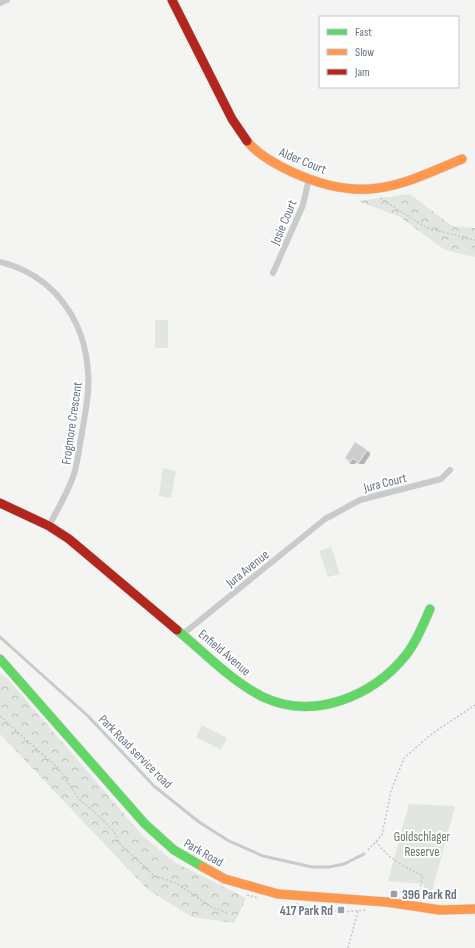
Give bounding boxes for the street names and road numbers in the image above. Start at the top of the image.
street label: Alder Court [276,144,329,178]
street label: Josie Court [267,197,301,248]
street label: Frogmore Crescent [58,381,86,465]
street label: Jura Court [361,470,408,496]
street label: Jura Avenue [222,547,272,592]
street label: Enfield Avenue [195,626,254,679]
street label: Park Road service road [95,711,176,792]
street label: Park Road [181,835,226,870]

